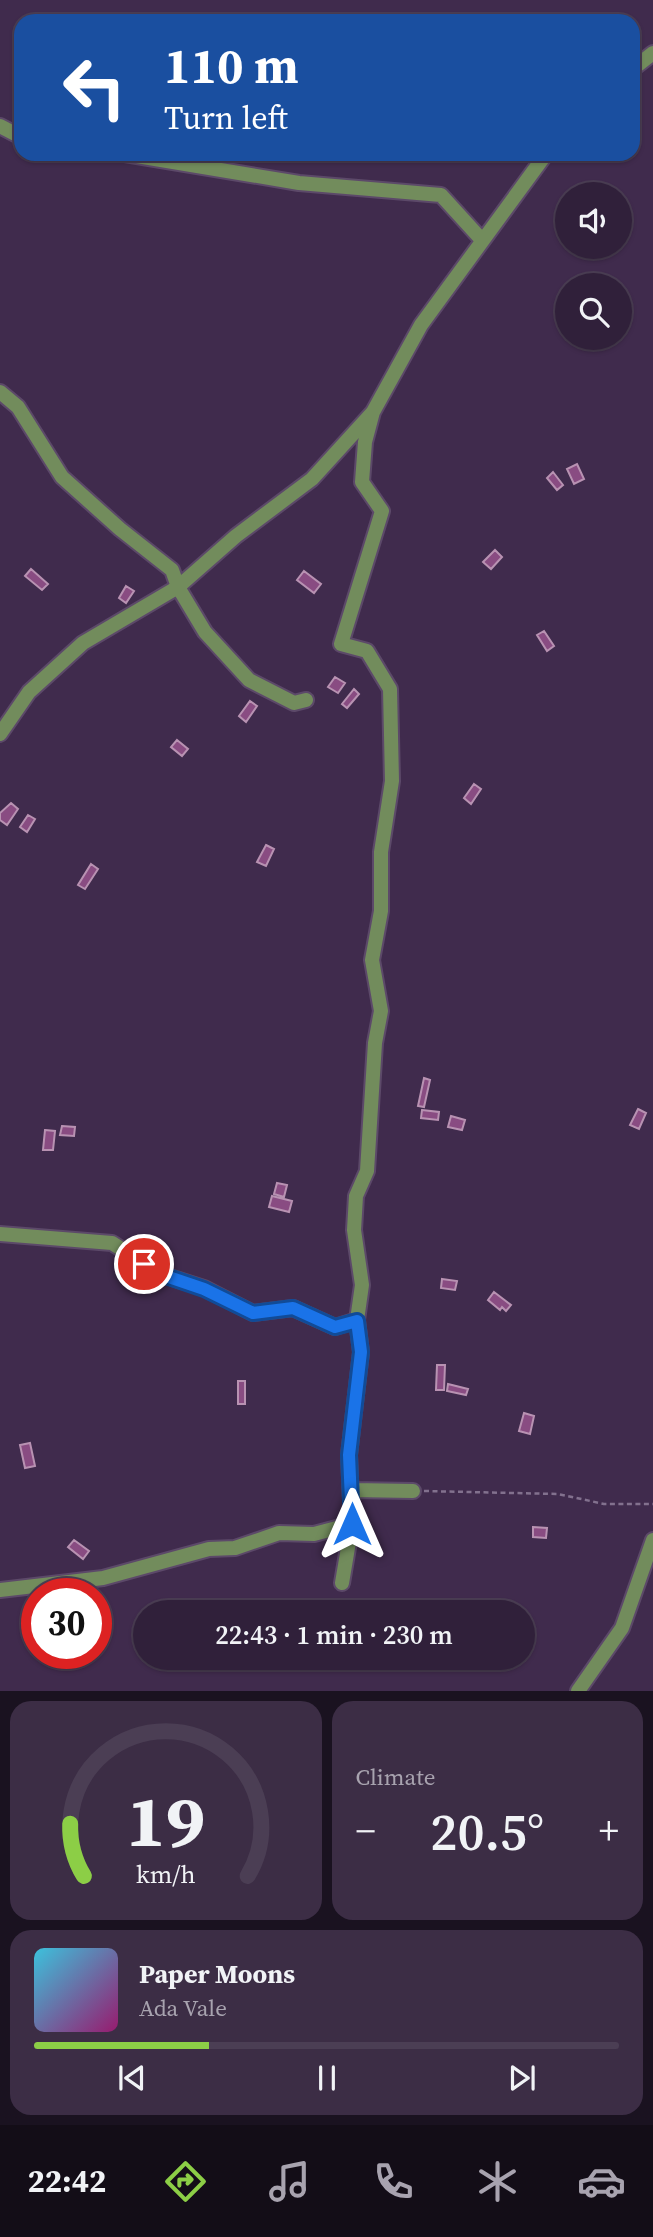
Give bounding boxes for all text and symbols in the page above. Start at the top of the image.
text: 110 m [164,32,299,99]
icon: left [49,42,140,133]
text: Turn left [164,96,288,140]
map controls [555,182,632,350]
button: sound [555,182,632,259]
button: search [555,273,632,350]
pin [114,1234,174,1294]
icon: arrive [125,1245,163,1283]
position arrow [315,1487,389,1561]
speed limit sign: 30 [21,1578,112,1669]
text: 22:43 · 1 min · 230 m [215,1617,453,1653]
text: Climate [356,1761,435,1793]
text: 19 [126,1772,205,1871]
text: 20.5° [430,1796,544,1867]
text: − [356,1805,376,1857]
text: + [599,1805,619,1857]
text: km/h [136,1857,196,1891]
text: Paper Moons [139,1956,295,1992]
text: Ada Vale [139,1992,227,2024]
icon: previous [113,2059,151,2097]
icon: pause [308,2059,346,2097]
icon: next [503,2059,541,2097]
icon: directions [161,2157,210,2206]
icon: music [265,2157,314,2206]
icon: phone [369,2157,418,2206]
icon: climate [473,2157,522,2206]
icon: car [577,2157,626,2206]
text: 22:42 [27,2159,106,2203]

